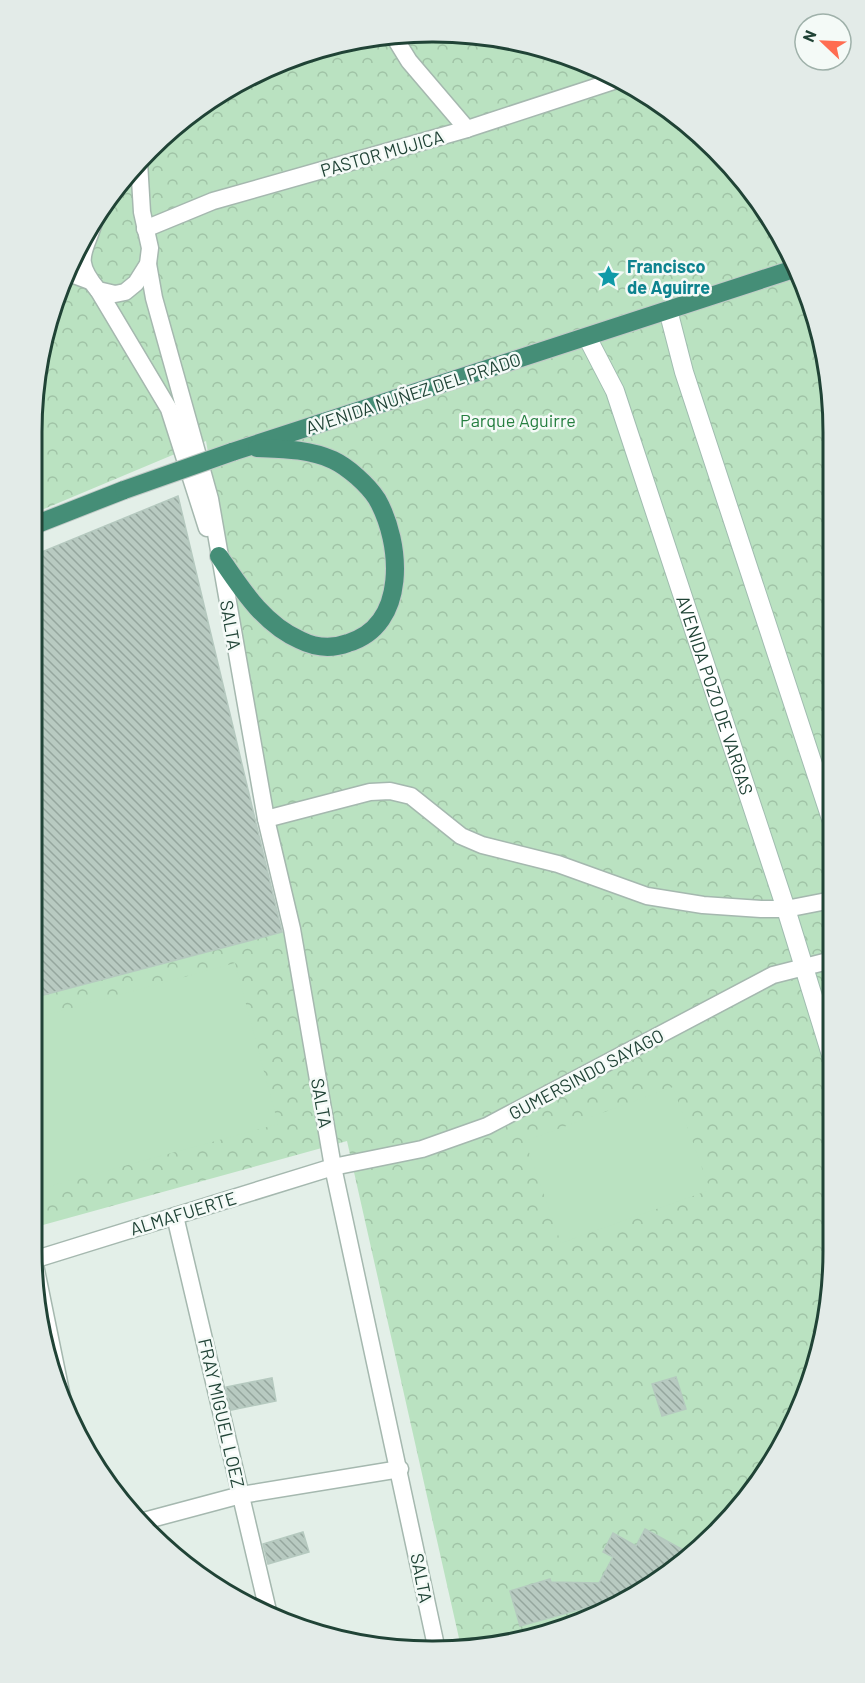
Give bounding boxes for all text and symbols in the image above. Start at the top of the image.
north arrow [793,12,853,72]
text: N [798,27,820,45]
street label: PASTOR MUJICA [318,125,446,181]
place label: Francisco de Aguirre [627,255,710,298]
place icon: Francisco de Aguirre [596,263,622,289]
street label: AVENIDA NUÑEZ DEL PRADO [303,348,523,438]
park label: Parque Aguirre [460,409,576,431]
street label: AVENIDA POZO DE VARGAS [672,593,758,797]
street label: SALTA [216,598,246,652]
street label: GUMERSINDO SAYAGO [505,1024,667,1124]
street label: SALTA [307,1076,337,1130]
street label: ALMAFUERTE [127,1186,239,1240]
street label: FRAY MIGUEL LOEZ [194,1336,250,1490]
street label: SALTA [406,1551,438,1605]

